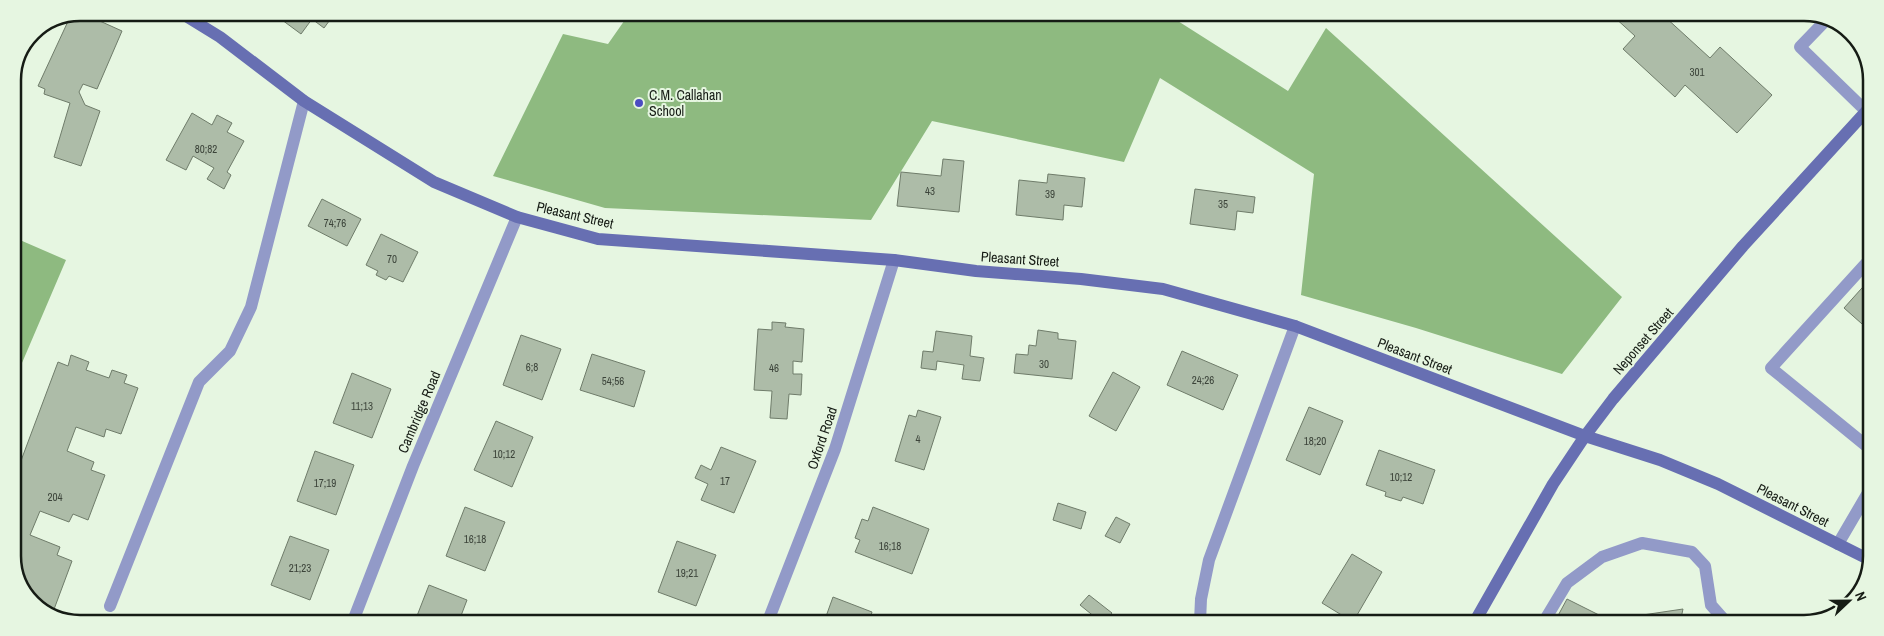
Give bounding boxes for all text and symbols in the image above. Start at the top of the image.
house number: 301 [1689,65,1705,79]
place label: C.M. Callahan School [649,86,722,120]
marker: C.M. Callahan School [633,97,645,109]
house number: 80;82 [195,142,217,156]
house number: 43 [925,184,935,198]
house number: 39 [1045,187,1055,201]
street label: Pleasant Street [535,197,615,233]
house number: 35 [1218,197,1228,211]
house number: 74;76 [324,216,346,230]
street label: Pleasant Street [980,247,1060,271]
house number: 70 [387,252,397,266]
street label: Neponset Street [1609,304,1677,378]
street label: Pleasant Street [1375,334,1455,378]
house number: 30 [1039,357,1049,371]
house number: 6;8 [526,360,538,374]
house number: 46 [769,361,779,375]
street label: Cambridge Road [394,368,444,456]
house number: 24;26 [1192,373,1214,387]
house number: 54;56 [602,374,624,388]
house number: 11;13 [351,399,373,413]
street label: Oxford Road [803,404,841,472]
house number: 4 [915,432,921,446]
house number: 18;20 [1304,434,1326,448]
house number: 10;12 [493,447,515,461]
house number: 10;12 [1390,470,1412,484]
house number: 17 [720,474,730,488]
house number: 17;19 [314,476,336,490]
street label: Pleasant Street [1754,479,1832,531]
house number: 204 [47,490,63,504]
house number: 16;18 [464,532,486,546]
house number: 16;18 [879,539,901,553]
house number: 21;23 [289,561,311,575]
house number: 19;21 [676,566,698,580]
north arrow [1824,576,1874,626]
text: N [1851,589,1871,603]

